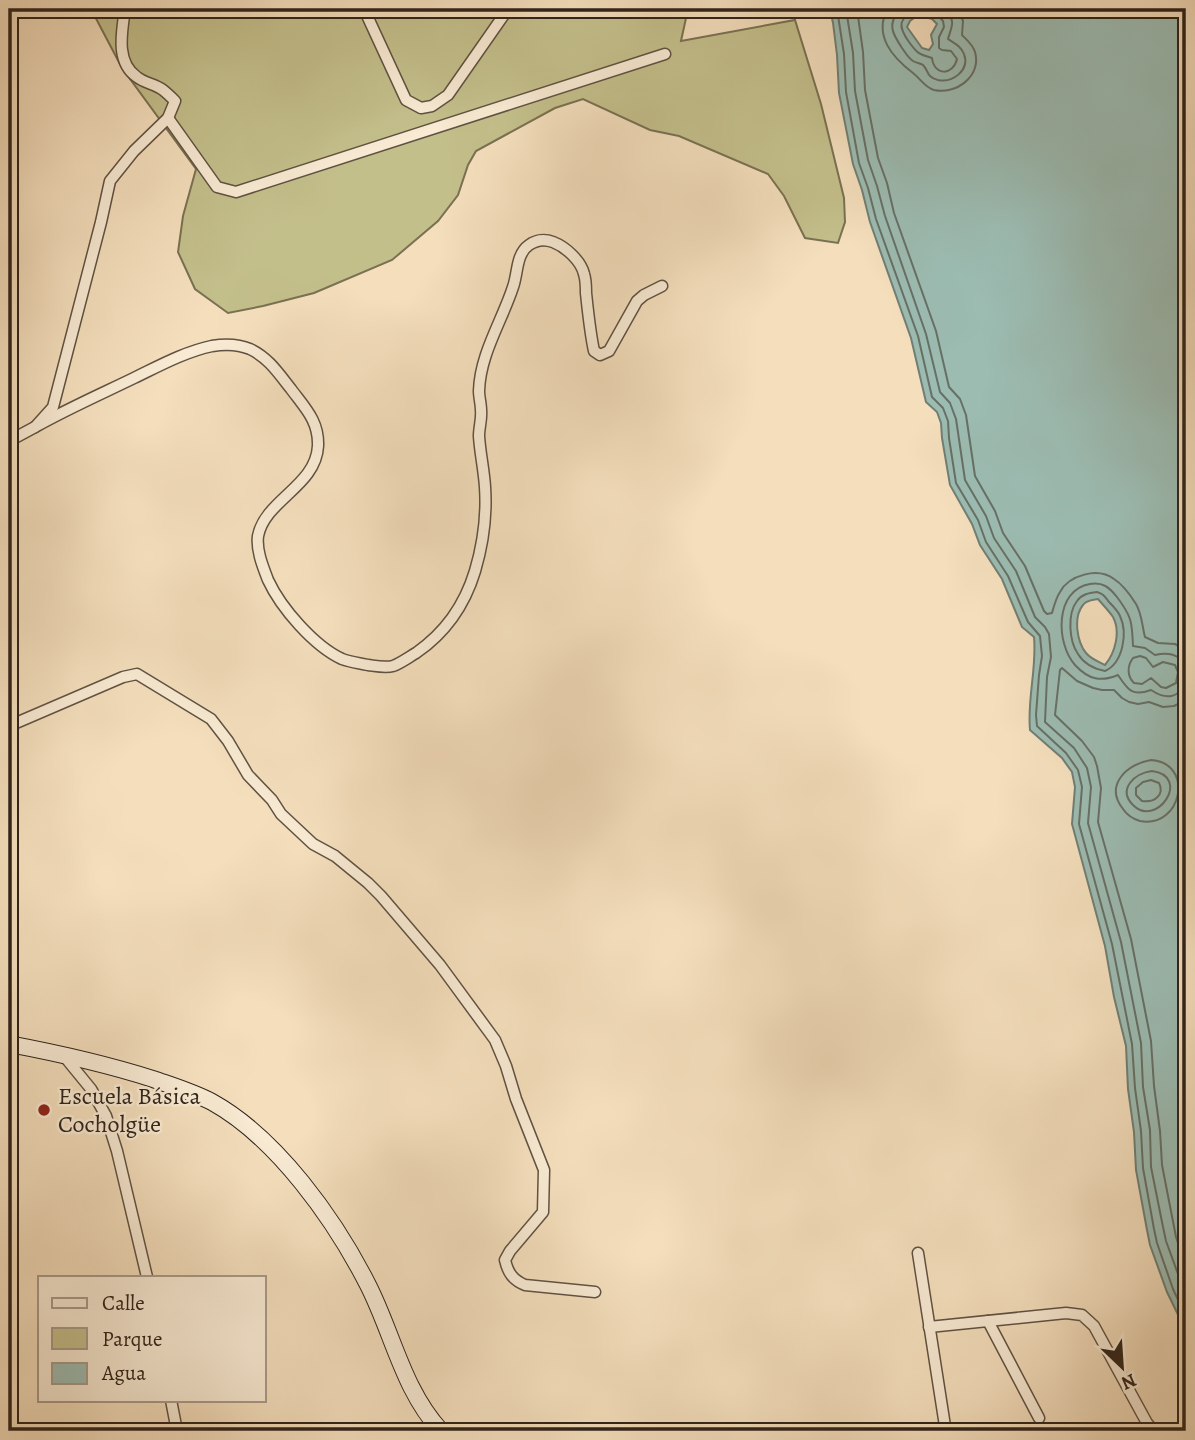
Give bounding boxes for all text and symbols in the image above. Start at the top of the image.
place label: Escuela Básica Cocholgüe [58,1080,201,1140]
marker: Escuela Básica Cocholgüe [36,1102,52,1118]
legend [38,1276,266,1402]
text: Calle [102,1289,145,1317]
text: Parque [102,1325,162,1353]
north arrow [1086,1332,1156,1402]
text: Agua [101,1359,146,1387]
text: N [1117,1367,1141,1396]

